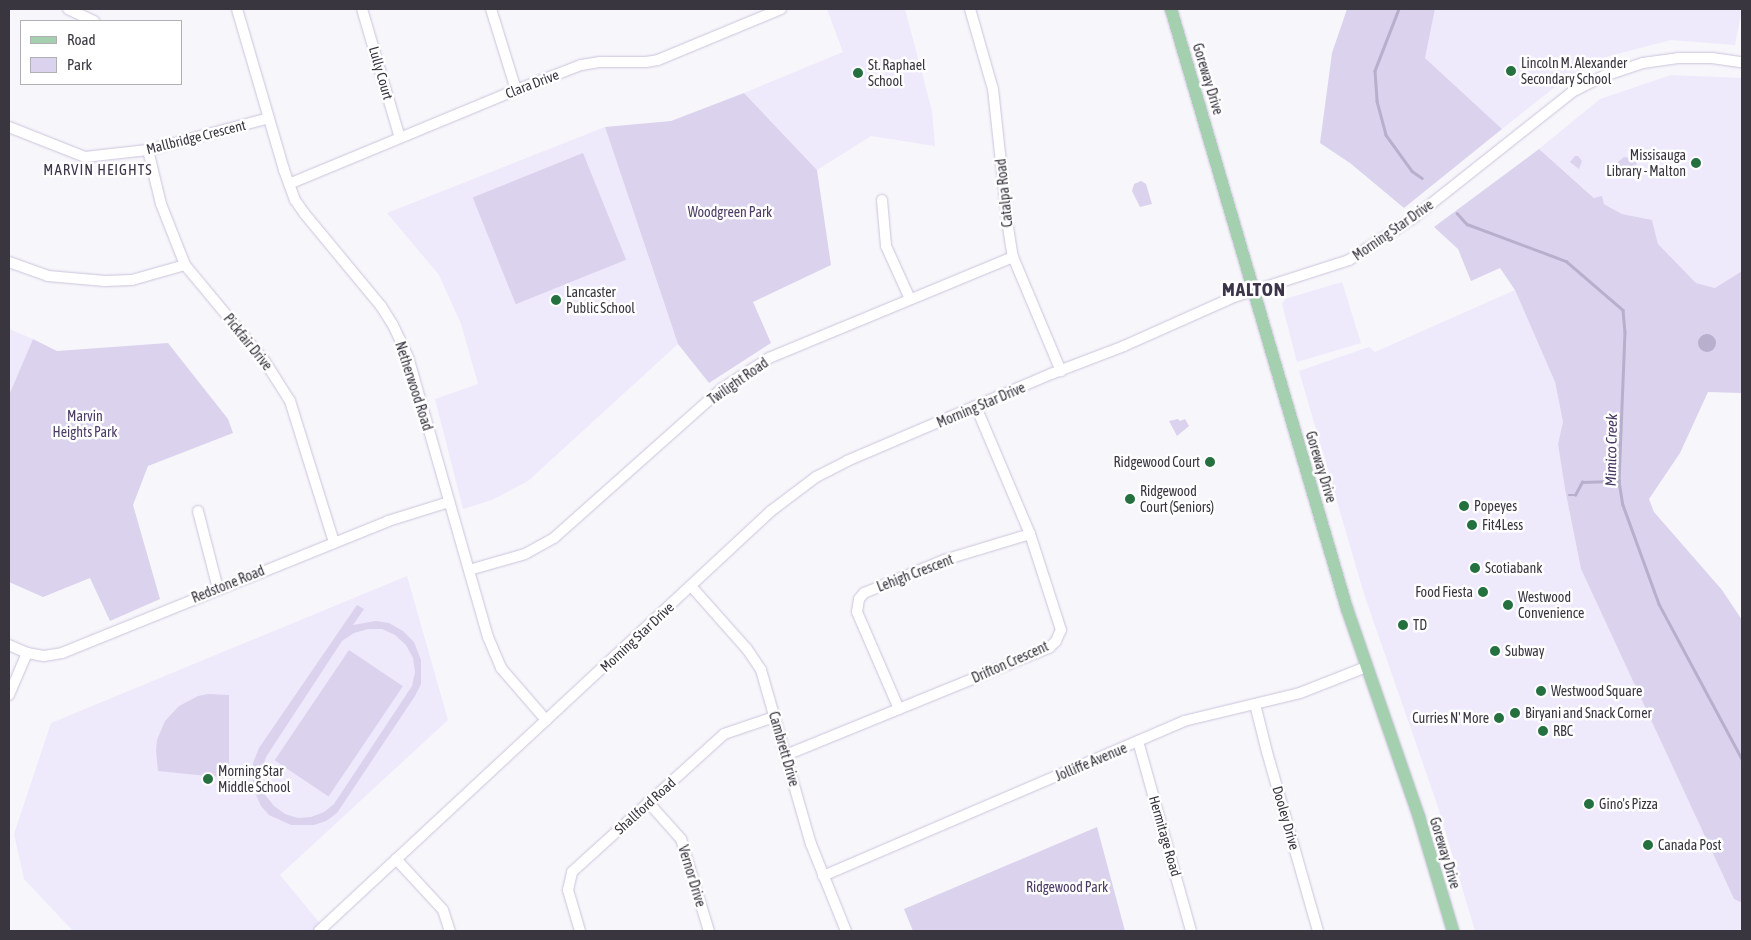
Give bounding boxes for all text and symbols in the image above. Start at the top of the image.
legend [20,20,182,85]
text: Road [67,31,96,48]
street label: Goreway Drive [1189,41,1227,117]
street label: Lully Court [365,44,397,102]
place label: Lincoln M. Alexander Secondary School [1521,55,1627,88]
text: Park [67,56,92,73]
place label: St. Raphael School [868,57,926,90]
marker: Lincoln M. Alexander Secondary School [1505,65,1517,77]
street label: Clara Drive [503,66,561,102]
marker: St. Raphael School [852,67,864,79]
street label: Mallbridge Crescent [144,117,248,157]
place label: Missisauga Library - Malton [1606,147,1686,180]
marker: Missisauga Library - Malton [1690,157,1702,169]
street label: Catalpa Road [992,158,1016,228]
district label: MARVIN HEIGHTS [42,161,154,179]
street label: Morning Star Drive [1349,196,1437,264]
park label: Woodgreen Park [688,204,772,220]
district label: MALTON [1221,279,1287,301]
place label: Lancaster Public School [566,284,635,316]
marker: Lancaster Public School [550,294,562,306]
street label: Pickfair Drive [220,310,276,374]
street label: Netherwood Road [392,339,436,433]
street label: Twilight Road [705,354,771,408]
street label: Morning Star Drive [934,379,1028,431]
park label: Marvin Heights Park [53,408,117,441]
water label: Mimico Creek [1601,413,1621,487]
street label: Goreway Drive [1302,429,1340,505]
place label: Ridgewood Court [1114,454,1200,470]
marker: Ridgewood Court [1204,456,1216,468]
place label: Ridgewood Court (Seniors) [1140,483,1214,516]
marker: Ridgewood Court (Seniors) [1124,493,1136,505]
place label: Popeyes [1474,498,1517,514]
marker: Popeyes [1458,500,1470,512]
place label: Fit4Less [1482,517,1523,533]
marker: Fit4Less [1466,519,1478,531]
street label: Lehigh Crescent [874,551,956,595]
place label: Scotiabank [1485,560,1542,576]
street label: Redstone Road [189,562,267,606]
marker: Scotiabank [1469,562,1481,574]
place label: Food Fiesta [1415,584,1473,600]
marker: Food Fiesta [1477,586,1489,598]
place label: Westwood Convenience [1518,589,1584,622]
street label: Morning Star Drive [597,599,677,675]
marker: Westwood Convenience [1502,599,1514,611]
place label: TD [1413,617,1427,633]
marker: TD [1397,619,1409,631]
street label: Drifton Crescent [969,638,1051,686]
place label: Subway [1505,643,1545,659]
marker: Subway [1489,645,1501,657]
place label: Westwood Square [1551,683,1642,699]
marker: Westwood Square [1535,685,1547,697]
place label: Biryani and Snack Corner [1525,705,1652,721]
marker: Biryani and Snack Corner [1509,707,1521,719]
street label: Cambrett Drive [765,710,803,788]
place label: Curries N' More [1412,710,1489,726]
marker: Curries N' More [1493,712,1505,724]
place label: RBC [1553,723,1573,739]
marker: RBC [1537,725,1549,737]
street label: Jolliffe Avenue [1053,739,1129,785]
place label: Morning Star Middle School [218,763,290,796]
marker: Morning Star Middle School [202,773,214,785]
street label: Shallford Road [611,774,679,838]
street label: Dooley Drive [1269,784,1303,852]
street label: Hermitage Road [1145,794,1185,878]
place label: Gino's Pizza [1599,796,1658,812]
marker: Gino's Pizza [1583,798,1595,810]
street label: Goreway Drive [1426,815,1464,891]
place label: Canada Post [1658,837,1721,853]
marker: Canada Post [1642,839,1654,851]
street label: Vernor Drive [675,843,709,909]
park label: Ridgewood Park [1026,879,1108,895]

